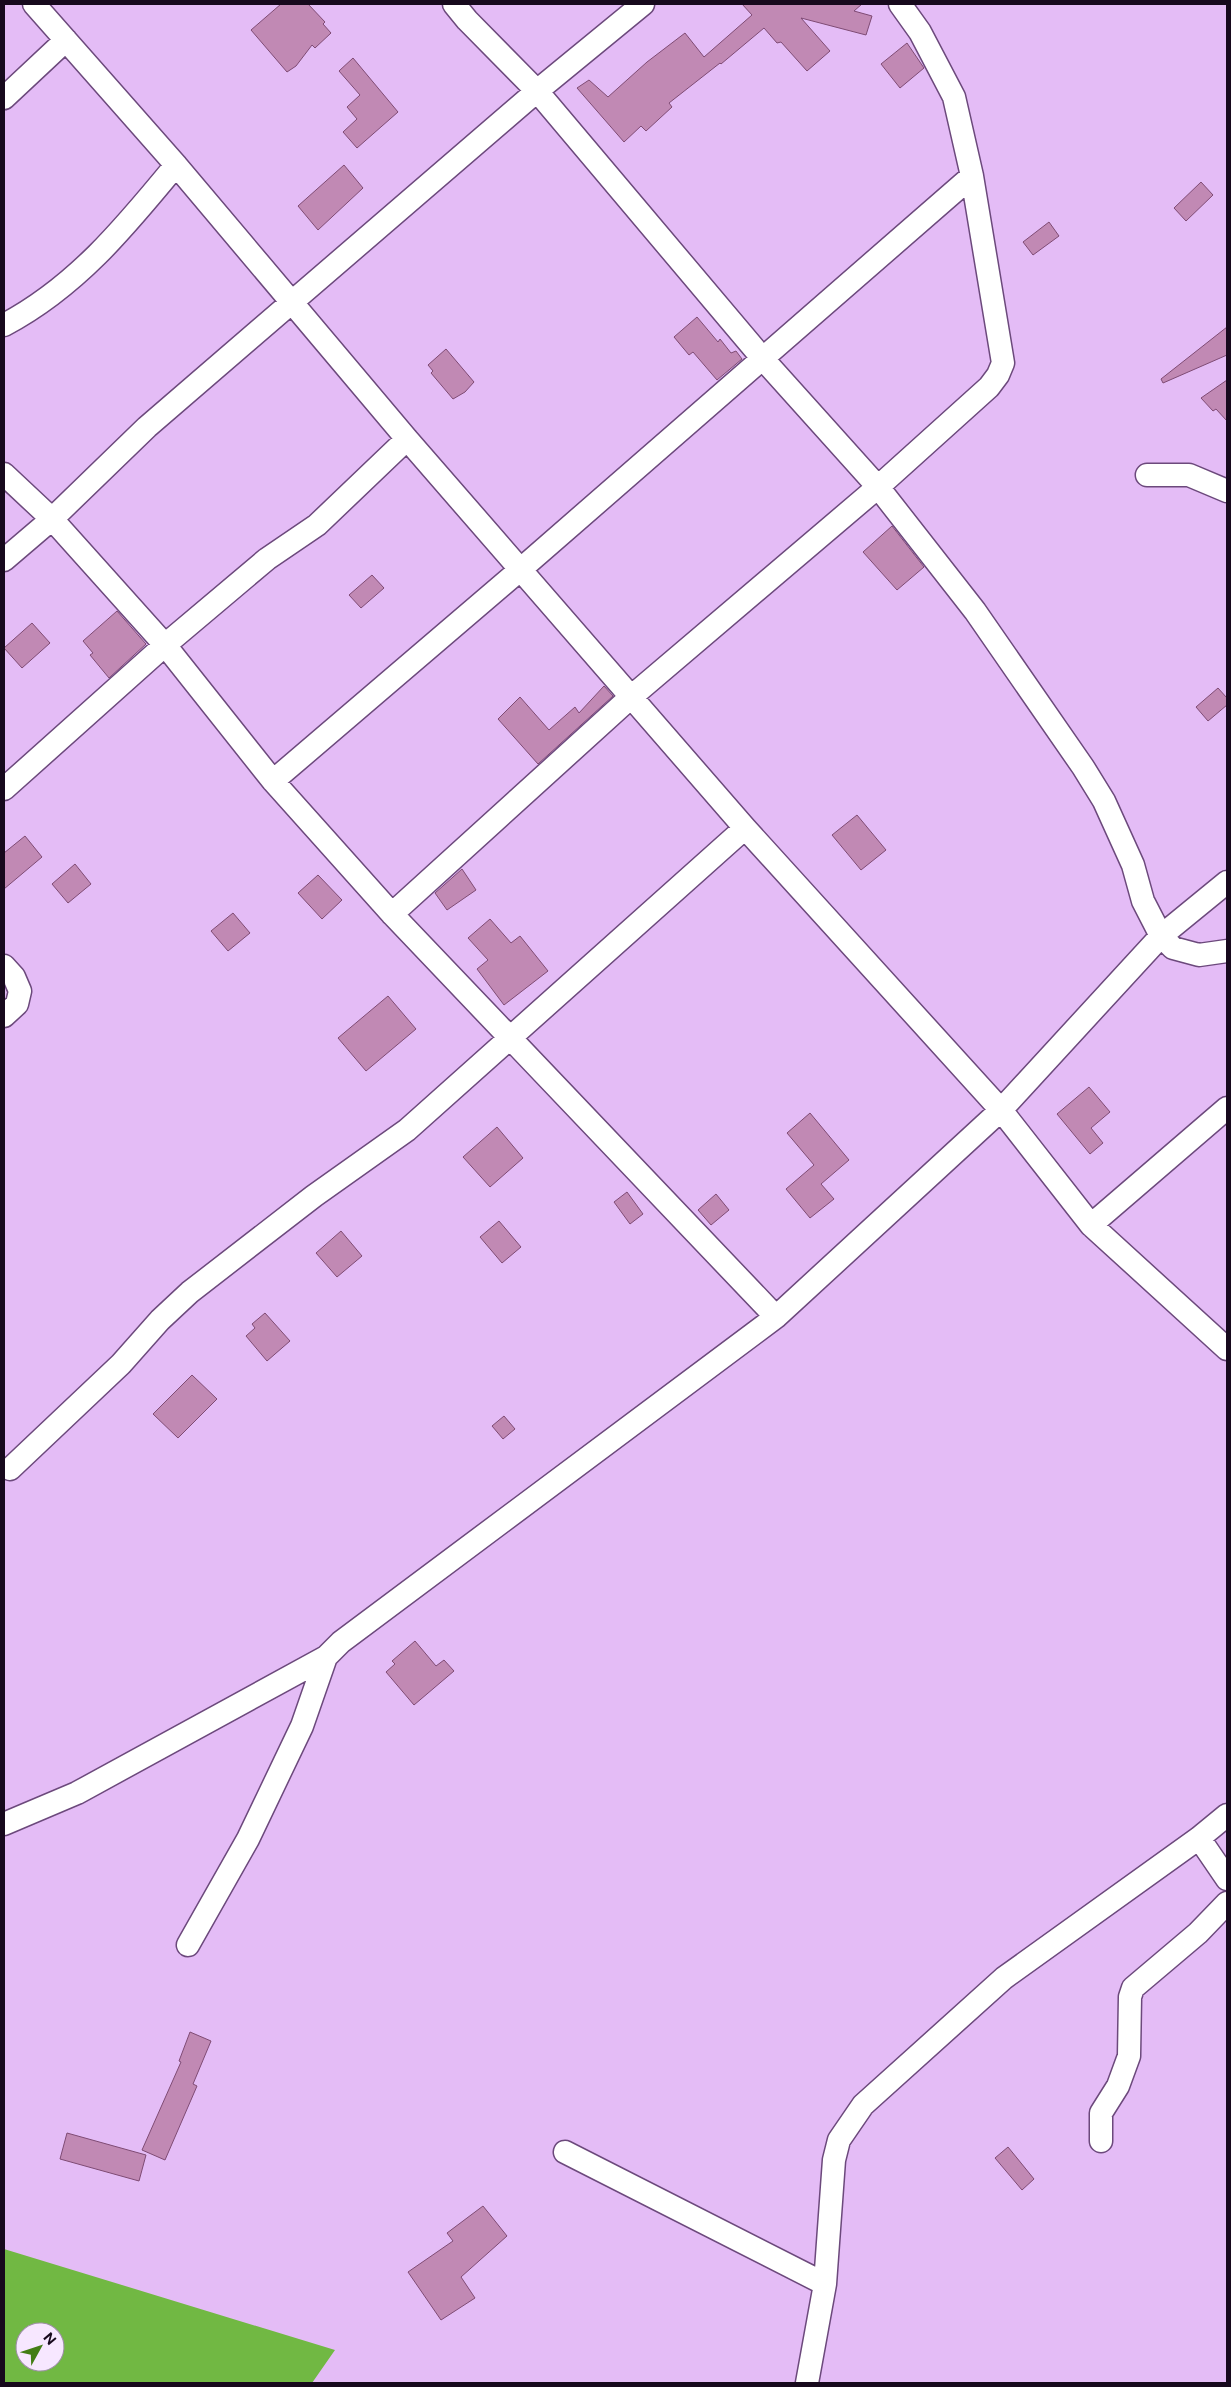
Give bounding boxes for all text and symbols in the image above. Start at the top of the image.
north arrow [15,2322,65,2372]
text: N [40,2329,60,2348]

